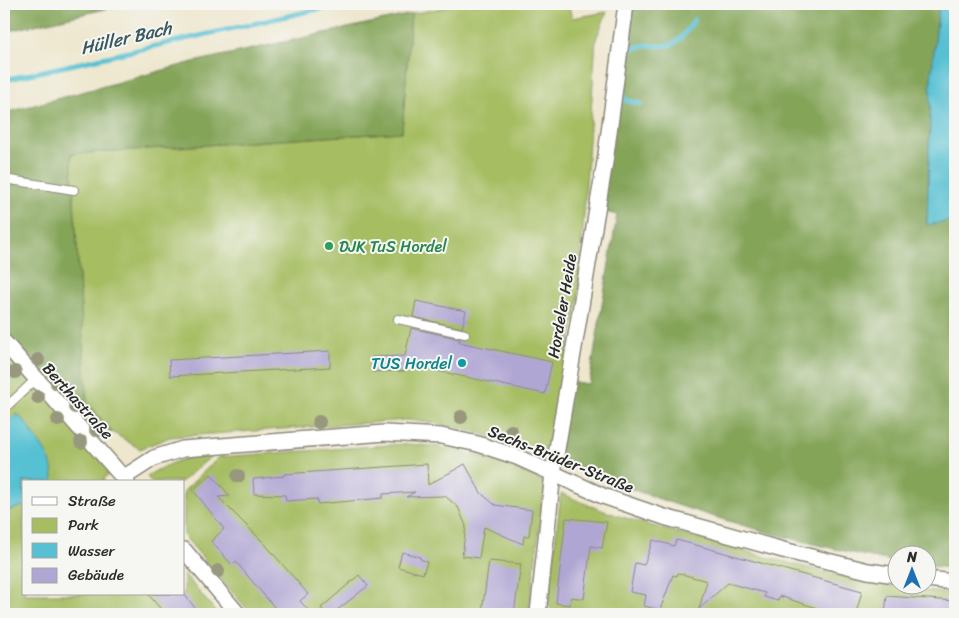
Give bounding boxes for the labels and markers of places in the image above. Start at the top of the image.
place label: DJK TuS Hordel [339,232,447,261]
marker: DJK TuS Hordel [323,240,335,252]
place label: TUS Hordel [371,349,452,378]
marker: TUS Hordel [456,357,468,369]

